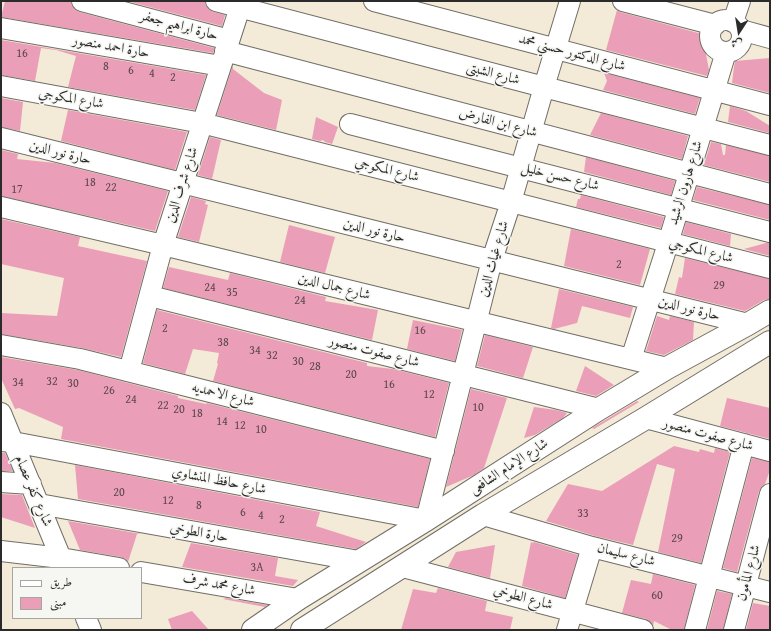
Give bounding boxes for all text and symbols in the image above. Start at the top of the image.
street label: حارة ابراهيم جعفر [138,8,220,44]
north arrow [719,12,759,52]
street label: شارع الدكتور حسني محمد [517,31,627,75]
street label: حارة احمد منصور [71,32,151,62]
text: ش [730,35,744,53]
house number: 16 [16,47,28,61]
street label: شارع الشبتى [465,59,521,89]
house number: 8 [103,60,109,74]
house number: 6 [128,64,134,78]
house number: 4 [149,67,155,81]
house number: 2 [170,71,176,85]
street label: شارع المكوجي [37,85,105,113]
street label: شارع ابن الفارض [457,104,539,142]
street label: حارة نور الدين [27,137,93,169]
street label: شارع هارون الرشيد [665,139,707,227]
street label: شارع شرف الدين [162,145,202,225]
street label: شارع المكوجي [353,154,421,186]
street label: شارع حسن خليل [519,159,601,195]
house number: 18 [84,176,96,190]
house number: 22 [105,181,117,195]
house number: 17 [11,183,23,197]
street label: حارة نور الدين [341,215,407,247]
street label: شارع غياث الدين [475,219,513,299]
street label: شارع المكوجي [667,235,735,267]
house number: 2 [616,258,622,272]
street label: شارع جمال الدين [296,270,372,304]
house number: 29 [713,279,725,293]
house number: 24 [204,281,216,295]
house number: 35 [226,286,238,300]
street label: حارة نور الدين [656,293,722,325]
house number: 24 [294,294,306,308]
house number: 2 [162,322,168,336]
house number: 16 [414,324,426,338]
street label: شارع صفوت منصور [327,333,421,371]
house number: 38 [217,336,229,350]
house number: 34 [249,344,261,358]
house number: 32 [266,349,278,363]
house number: 30 [292,355,304,369]
house number: 28 [309,360,321,374]
house number: 20 [345,368,357,382]
house number: 32 [46,375,58,389]
house number: 34 [12,376,24,390]
house number: 30 [67,377,79,391]
house number: 16 [383,378,395,392]
street label: شارع الاحمديه [190,379,256,411]
house number: 26 [103,384,115,398]
house number: 12 [423,388,435,402]
house number: 24 [125,393,137,407]
house number: 22 [157,399,169,413]
house number: 10 [472,401,484,415]
house number: 20 [173,403,185,417]
house number: 18 [191,407,203,421]
house number: 14 [216,415,228,429]
street label: شارع صفوت منصور [661,415,755,455]
house number: 12 [234,419,246,433]
house number: 10 [255,423,267,437]
street label: شارع الإمام الشافعى [466,435,552,499]
street label: شارع كفر عصام [10,453,56,529]
street label: شارع حافظ المنشاوي [170,464,268,498]
house number: 20 [113,486,125,500]
house number: 12 [162,494,174,508]
house number: 8 [196,499,202,513]
house number: 6 [240,506,246,520]
house number: 33 [577,507,589,521]
house number: 4 [258,509,264,523]
house number: 2 [279,513,285,527]
street label: حارة الطوخي [169,520,229,546]
house number: 29 [671,532,683,546]
street label: شارع سليمان [595,540,657,570]
street label: شارع المأمون [733,543,765,603]
house number: 3A [250,561,264,575]
legend [12,567,142,619]
street label: شارع محمد شرف [181,570,257,600]
text: طريق [50,573,72,590]
street label: شارع الطوخي [492,582,554,614]
house number: 60 [651,589,663,603]
text: مبنى [50,593,66,610]

